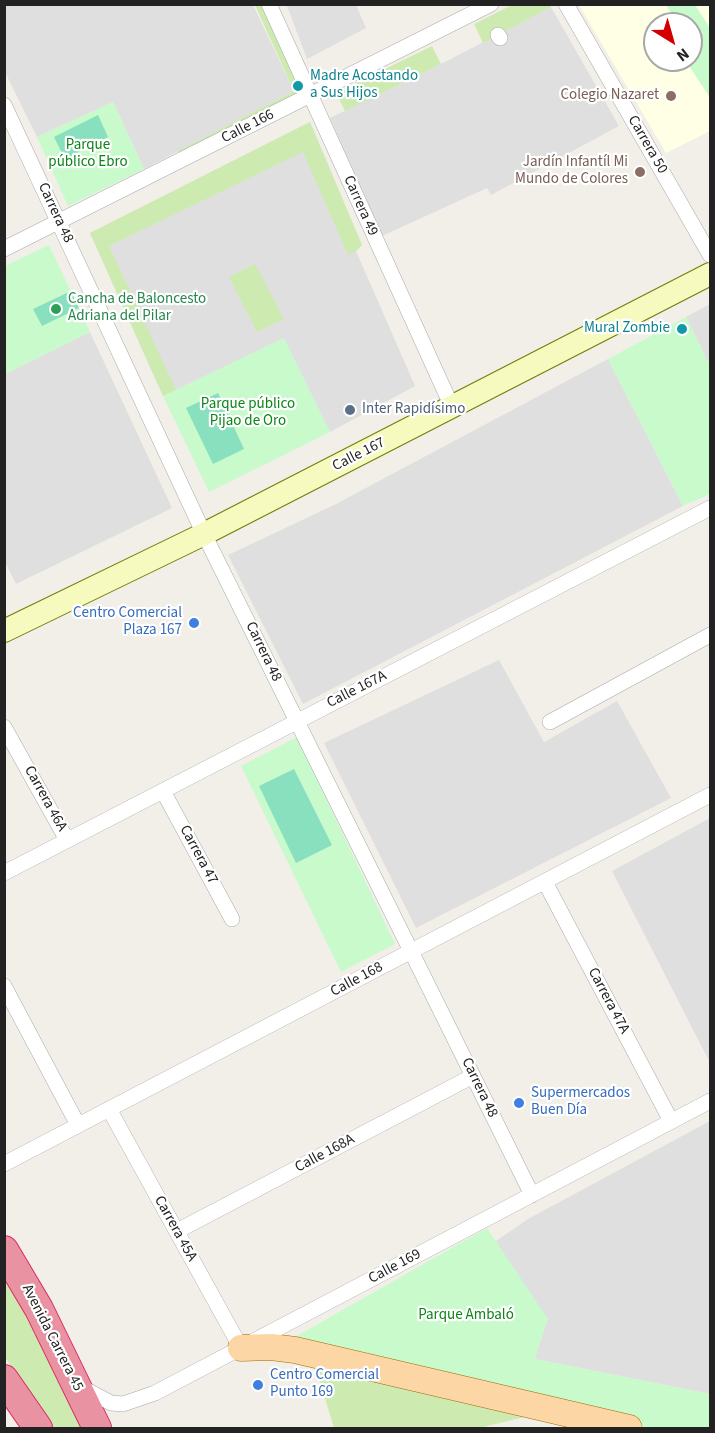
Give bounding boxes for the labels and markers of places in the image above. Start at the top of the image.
place label: Madre Acostando a Sus Hijos [310,68,418,103]
marker: Madre Acostando a Sus Hijos [291,79,305,93]
place label: Colegio Nazaret [561,87,659,105]
marker: Colegio Nazaret [664,89,678,103]
place label: Jardín Infantíl Mi Mundo de Colores [515,154,628,189]
marker: Jardín Infantíl Mi Mundo de Colores [633,165,647,179]
place label: Cancha de Baloncesto Adriana del Pilar [68,291,206,326]
marker: Cancha de Baloncesto Adriana del Pilar [49,302,63,316]
place label: Mural Zombie [584,320,670,338]
marker: Mural Zombie [675,322,689,336]
place label: Inter Rapidísimo [362,401,465,419]
marker: Inter Rapidísimo [343,403,357,417]
place label: Centro Comercial Plaza 167 [73,605,182,640]
marker: Centro Comercial Plaza 167 [187,616,201,630]
place label: Supermercados Buen Día [531,1085,630,1120]
marker: Supermercados Buen Día [512,1096,526,1110]
place label: Centro Comercial Punto 169 [270,1367,379,1402]
marker: Centro Comercial Punto 169 [251,1378,265,1392]

